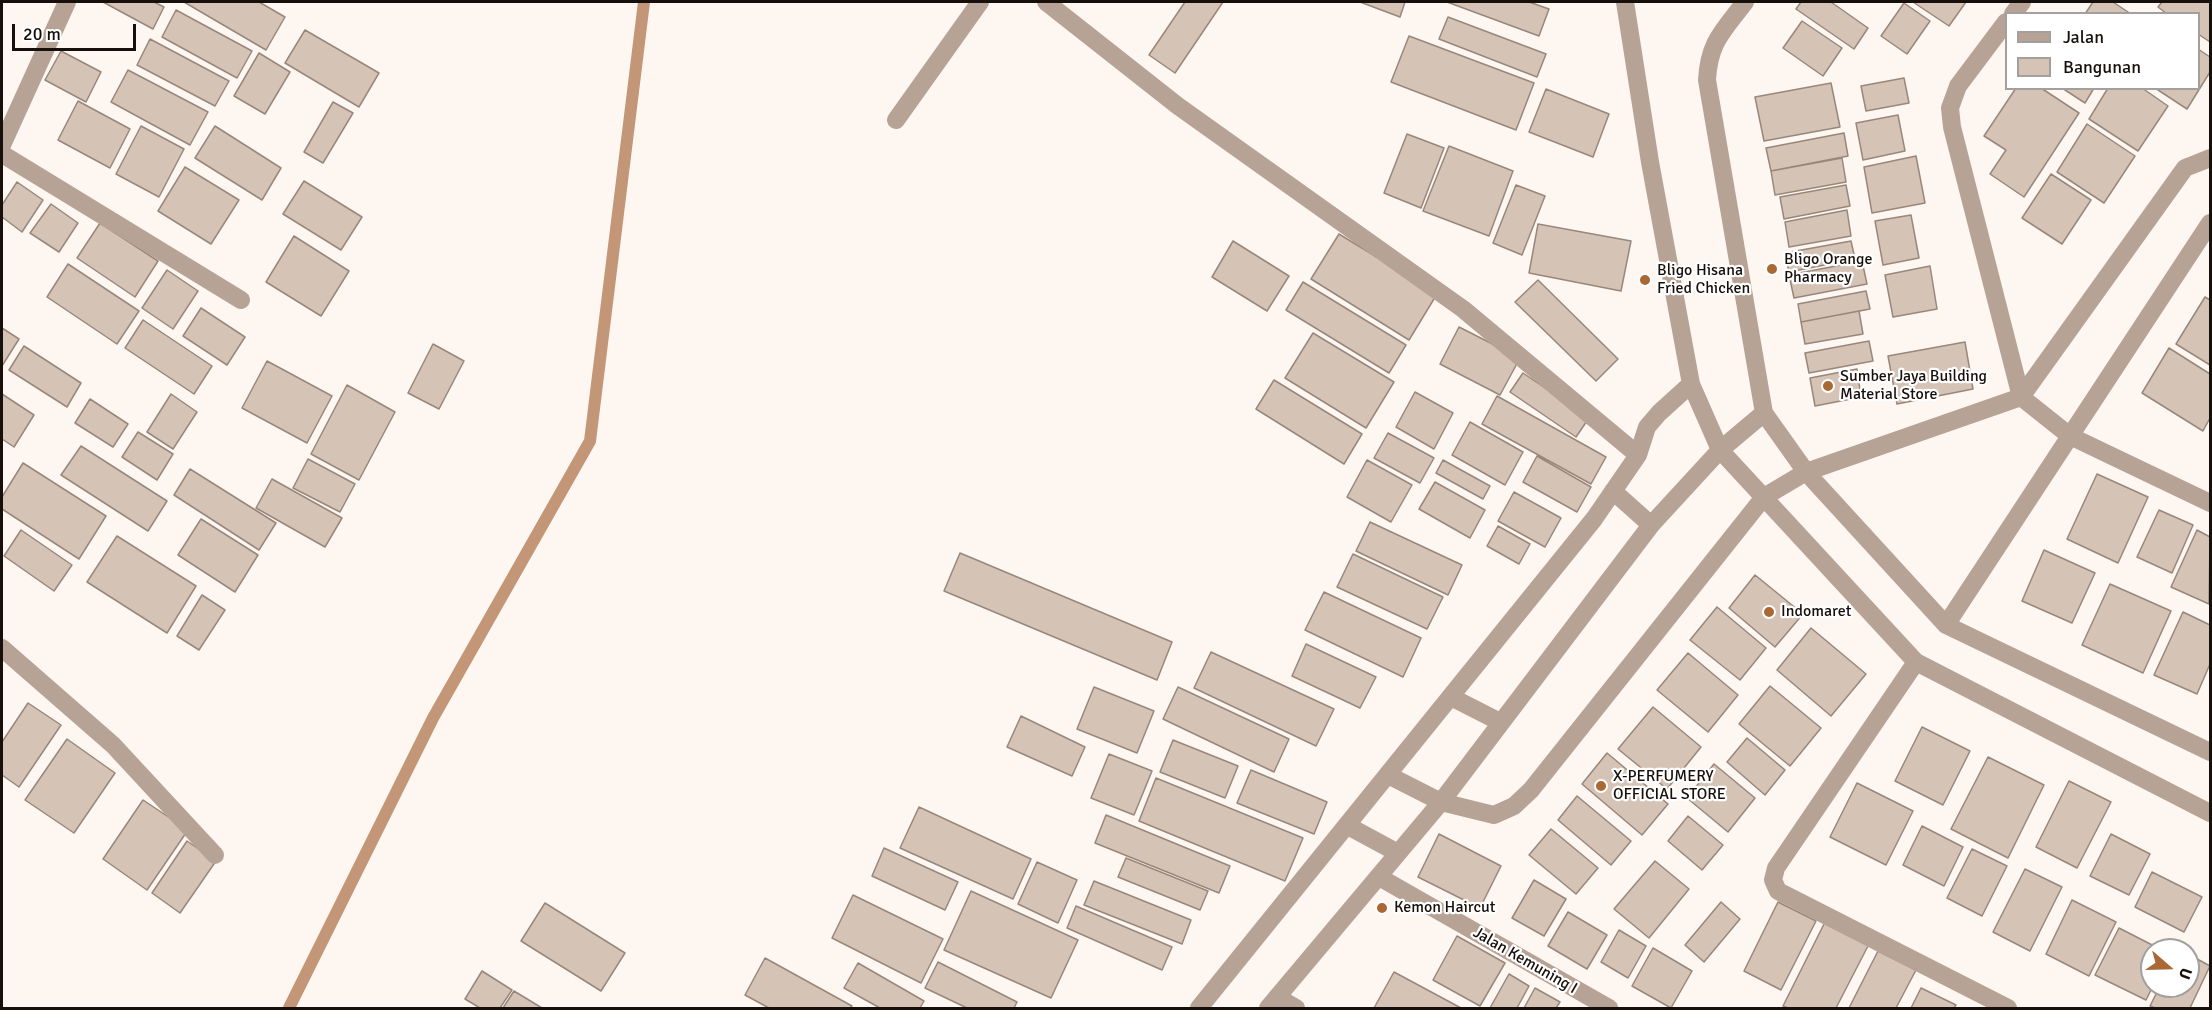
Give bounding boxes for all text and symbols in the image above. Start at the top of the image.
scale bar [15,12,140,50]
legend [2005,12,2200,90]
text: 20 m [23,23,61,45]
text: Jalan [2063,26,2104,48]
text: Bangunan [2063,56,2141,78]
place label: Bligo Orange Pharmacy [1784,250,1873,288]
place label: Bligo Hisana Fried Chicken [1657,261,1750,299]
marker: Bligo Orange Pharmacy [1765,262,1779,276]
marker: Bligo Hisana Fried Chicken [1638,273,1652,287]
place label: Sumber Jaya Building Material Store [1840,367,1987,405]
marker: Sumber Jaya Building Material Store [1821,379,1835,393]
place label: Indomaret [1781,602,1851,622]
marker: Indomaret [1762,605,1776,619]
place label: X-PERFUMERY OFFICIAL STORE [1613,767,1726,805]
marker: X-PERFUMERY OFFICIAL STORE [1594,779,1608,793]
place label: Kemon Haircut [1394,898,1495,918]
marker: Kemon Haircut [1375,901,1389,915]
street label: Jalan Kemuning I [1469,923,1581,999]
north arrow [2140,938,2200,998]
text: U [2174,965,2196,982]

